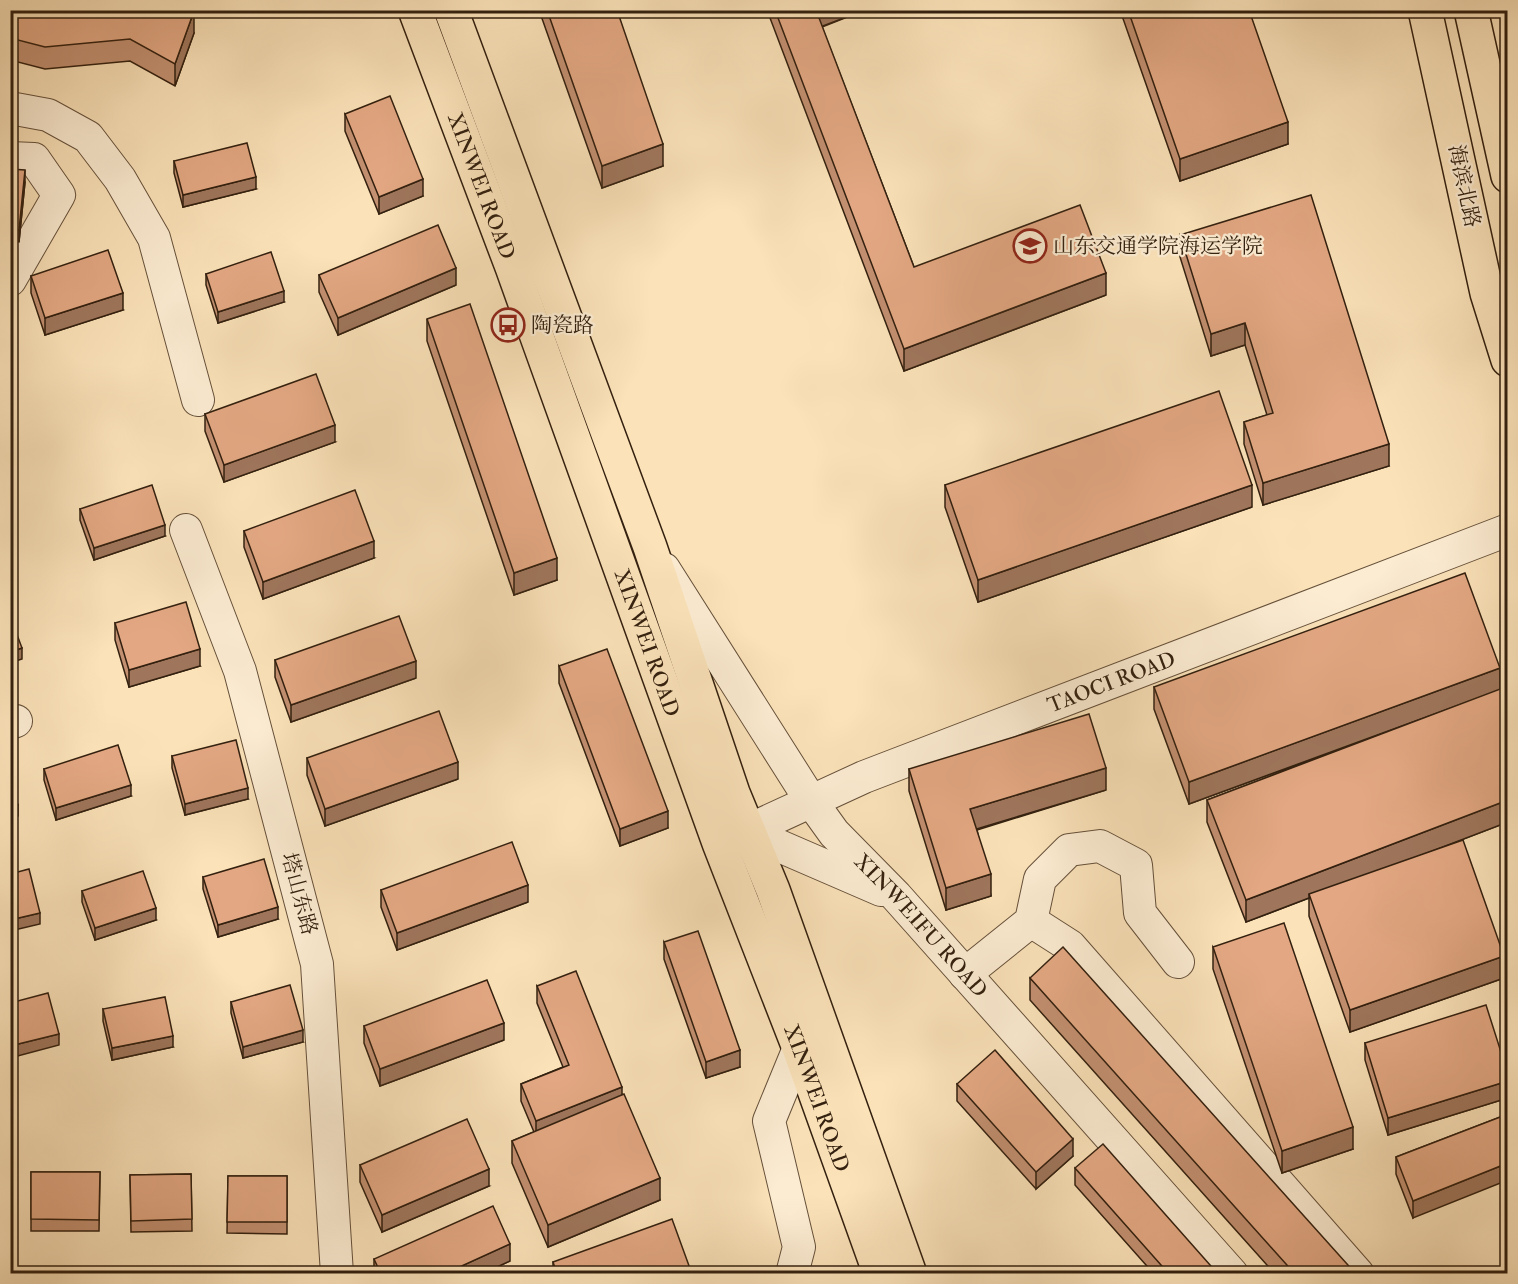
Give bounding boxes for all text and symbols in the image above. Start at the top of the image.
street label: XINWEI ROAD [441,109,521,263]
street label: 海滨北路 [1442,142,1486,230]
school or university icon: 山东交通学院海运学院 [1012,228,1048,264]
place label: 山东交通学院海运学院 [1053,233,1263,260]
bus stop icon: 陶瓷路 [490,307,526,343]
place label: 陶瓷路 [531,312,594,339]
street label: XINWEI ROAD [608,565,686,720]
street label: TAOCI ROAD [1043,645,1179,719]
street label: XINWEIFU ROAD [848,848,993,1003]
street label: 塔山东路 [275,850,323,938]
street label: XINWEI ROAD [778,1020,856,1176]

